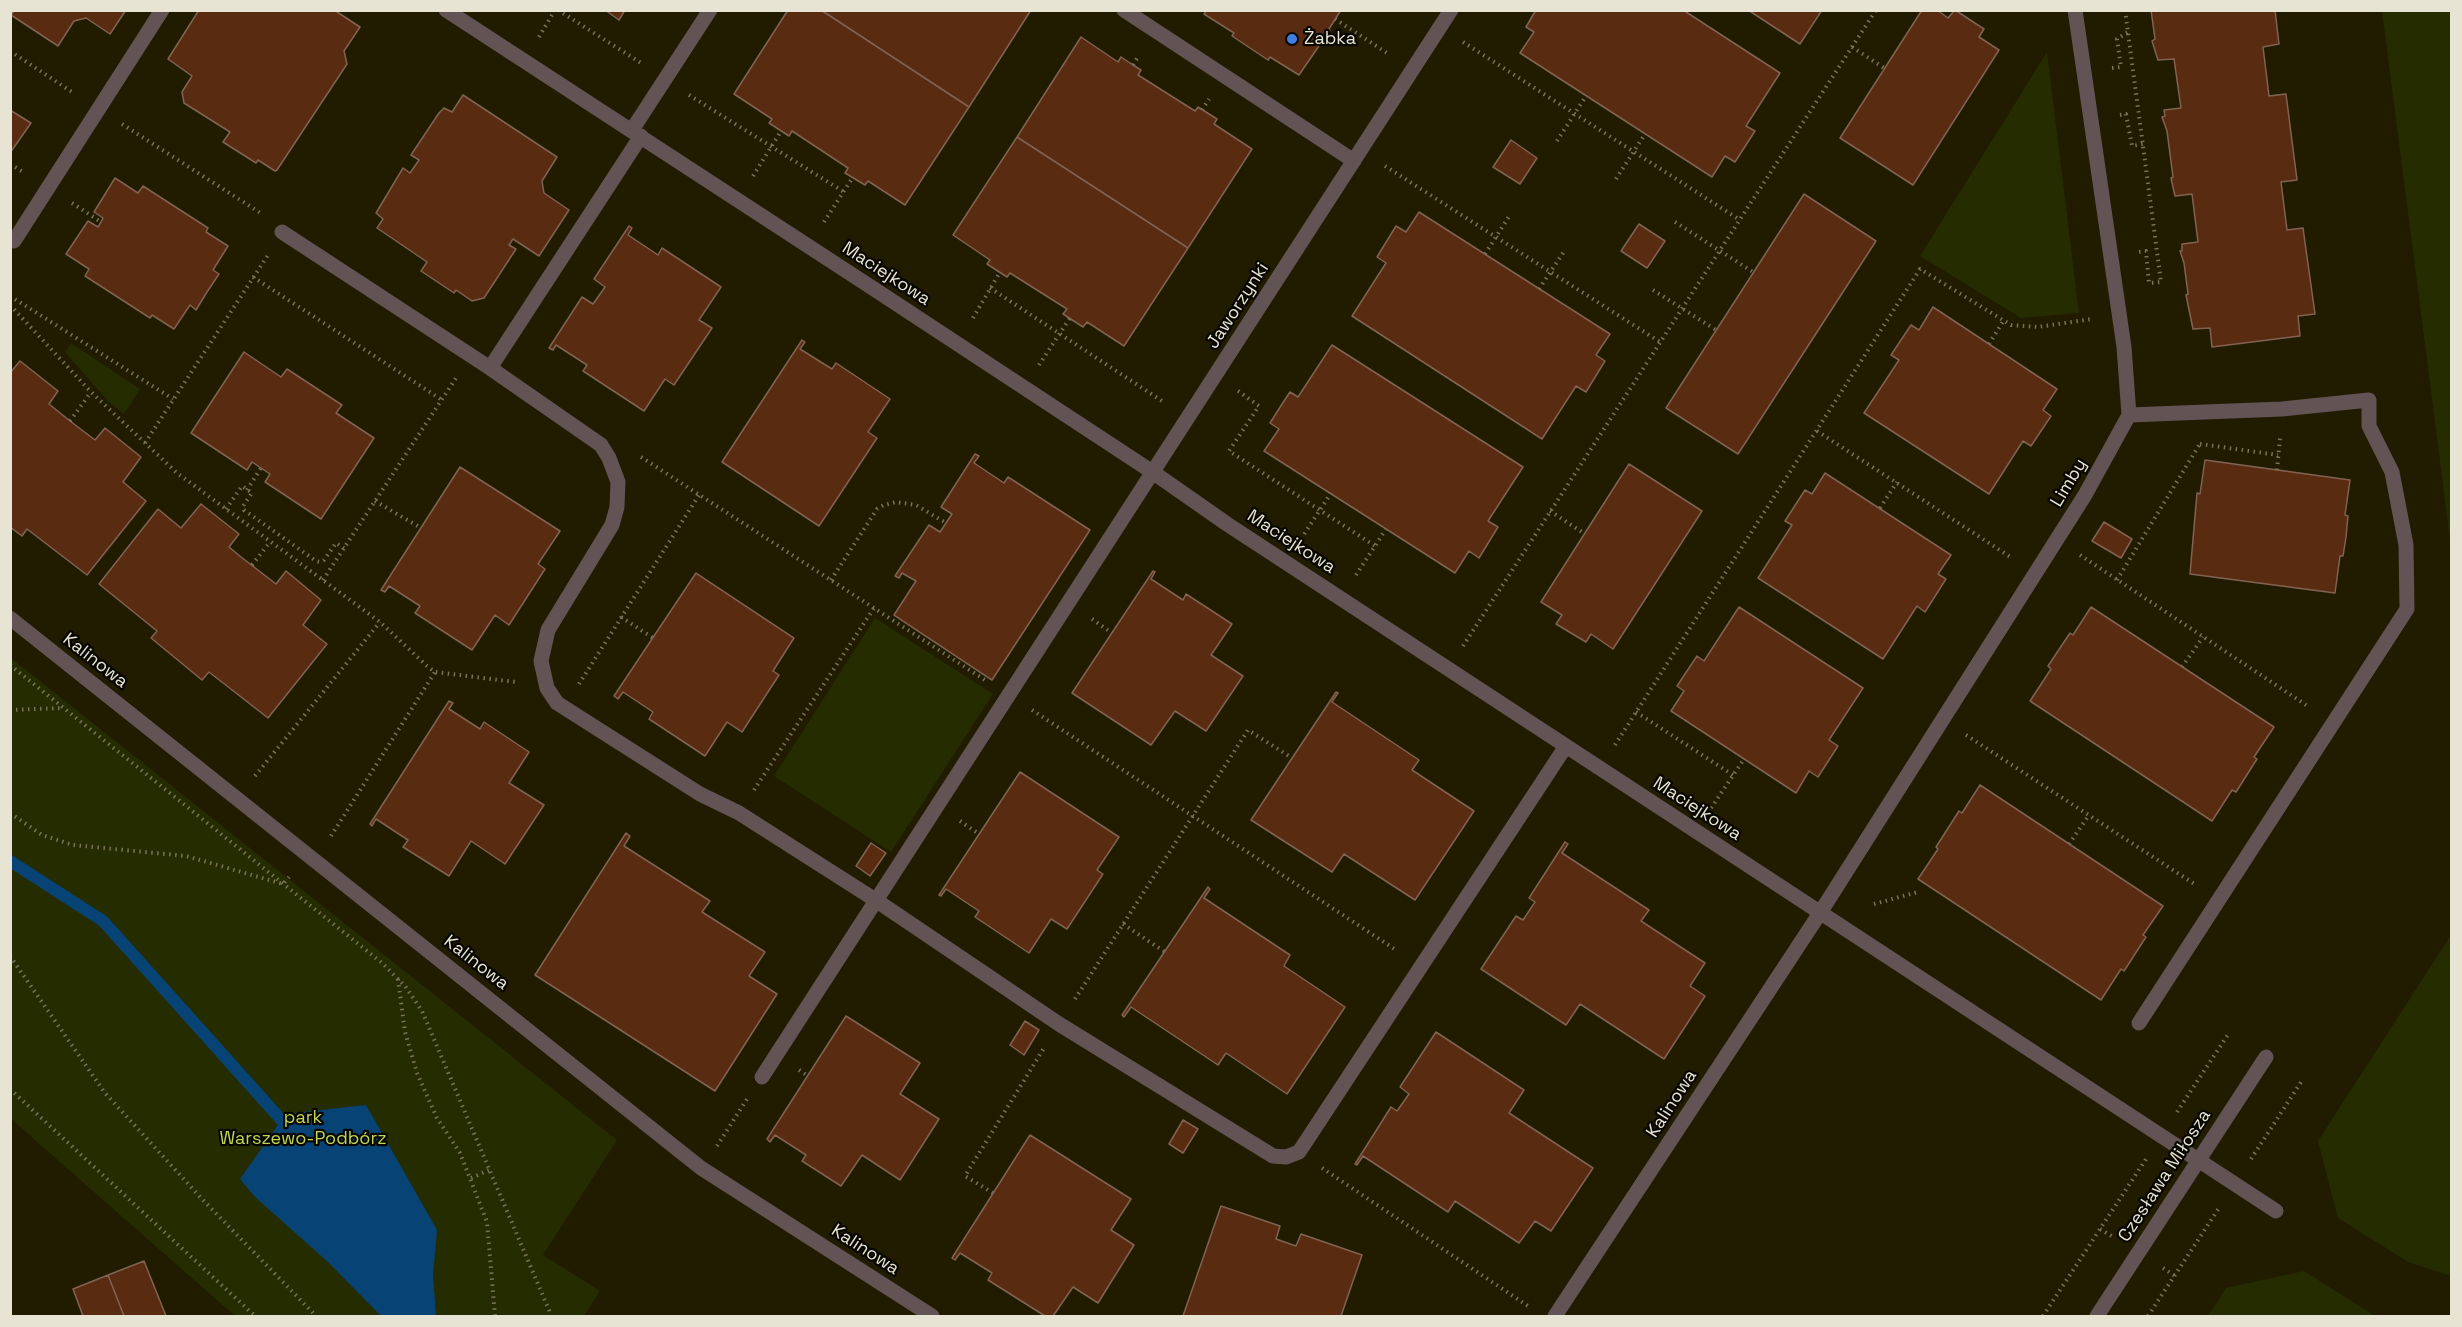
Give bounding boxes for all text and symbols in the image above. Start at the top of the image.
place label: Żabka [1304,28,1356,50]
marker: Żabka [1285,32,1299,46]
street label: Maciejkowa [838,238,934,310]
street label: Jaworzynki [1202,259,1274,353]
street label: Limby [2046,455,2092,511]
street label: Maciejkowa [1243,506,1339,578]
street label: Kalinowa [58,629,132,693]
street label: Maciejkowa [1649,773,1745,845]
street label: Kalinowa [439,931,513,995]
street label: Kalinowa [1642,1066,1702,1142]
street label: Czesława Miłosza [2114,1106,2216,1246]
park label: park Warszewo-Podbórz [219,1107,387,1150]
street label: Kalinowa [827,1220,903,1280]

